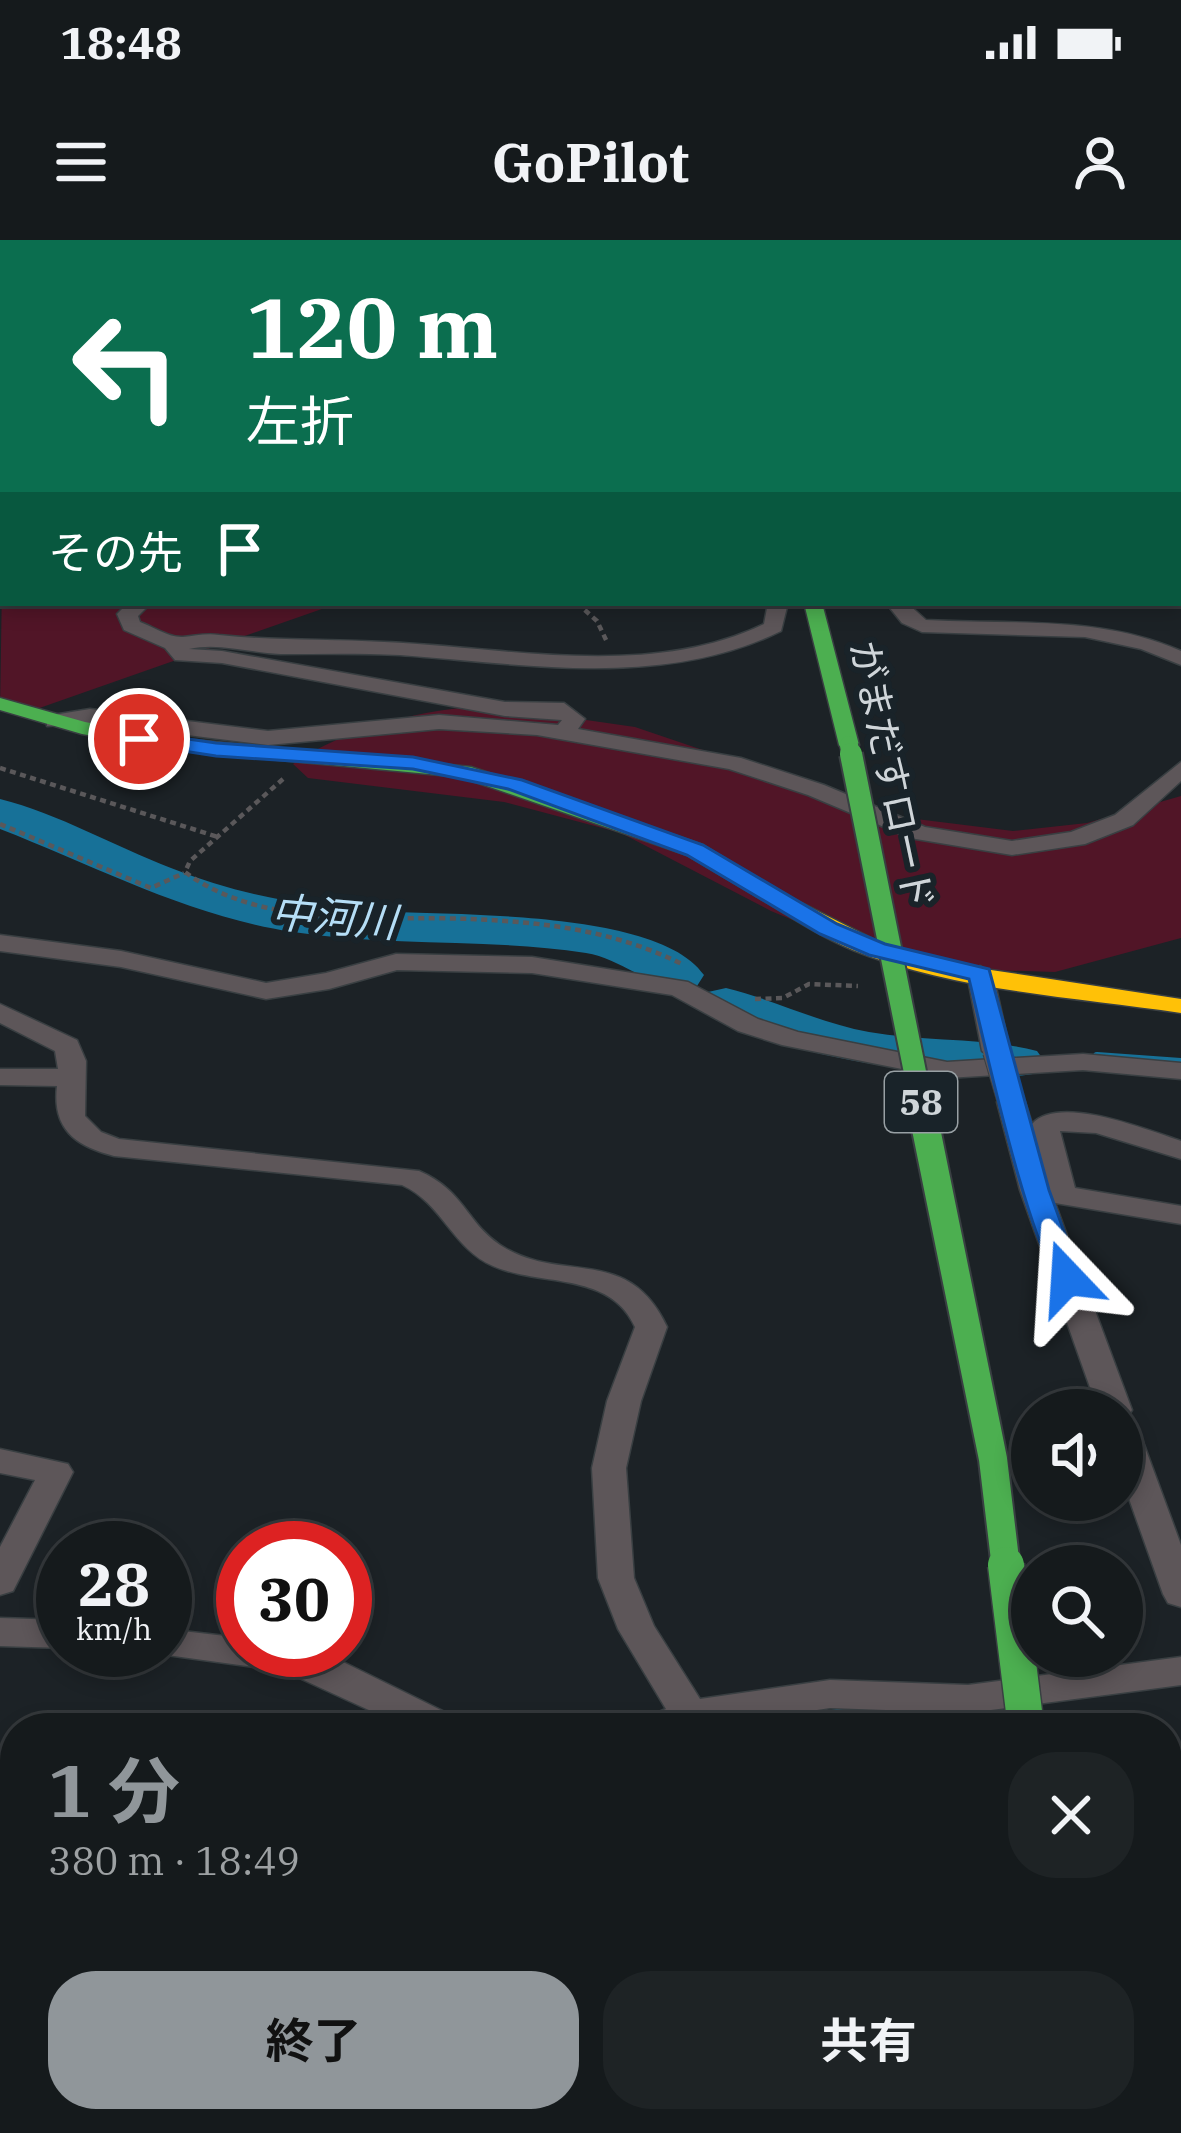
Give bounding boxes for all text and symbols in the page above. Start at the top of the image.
text: 18:48 [60,13,182,71]
text: GoPilot [492,127,689,197]
icon: menu [48,129,114,195]
icon: person [1067,129,1133,195]
text: 120 m [246,272,498,381]
icon: left [48,288,204,444]
text: 左折 [246,386,354,456]
icon: arrive [207,516,273,582]
text: その先 [48,523,183,581]
street label: がまだすロード [839,636,946,914]
pin [88,688,190,790]
icon: arrive [106,706,172,772]
water label: 中河川 [269,884,403,950]
road number: 58 [885,1072,957,1132]
position arrow [1004,1215,1130,1341]
map controls [1011,1389,1143,1677]
button: sound [1011,1389,1143,1521]
speed limit sign: 30 [216,1521,372,1677]
text: 28 [78,1544,150,1623]
button: search [1011,1545,1143,1677]
text: km/h [76,1609,152,1648]
text: 1 分 [48,1743,180,1837]
button: close [1008,1752,1134,1878]
text: 380 m · 18:49 [48,1835,300,1886]
button: 終了 [48,1971,579,2109]
button: 共有 [603,1971,1134,2109]

